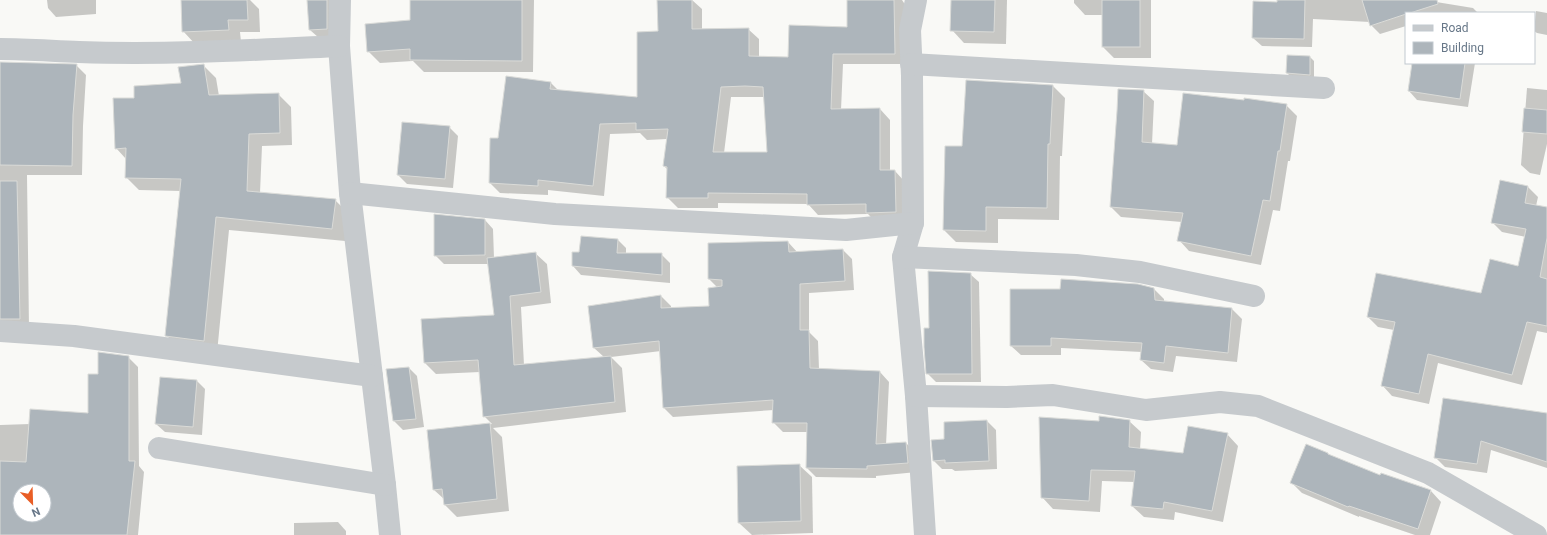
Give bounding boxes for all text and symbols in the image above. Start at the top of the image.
legend [1405,12,1535,64]
text: Road [1441,21,1469,35]
text: Building [1441,41,1484,55]
north arrow [12,483,52,523]
text: N [29,504,42,519]

